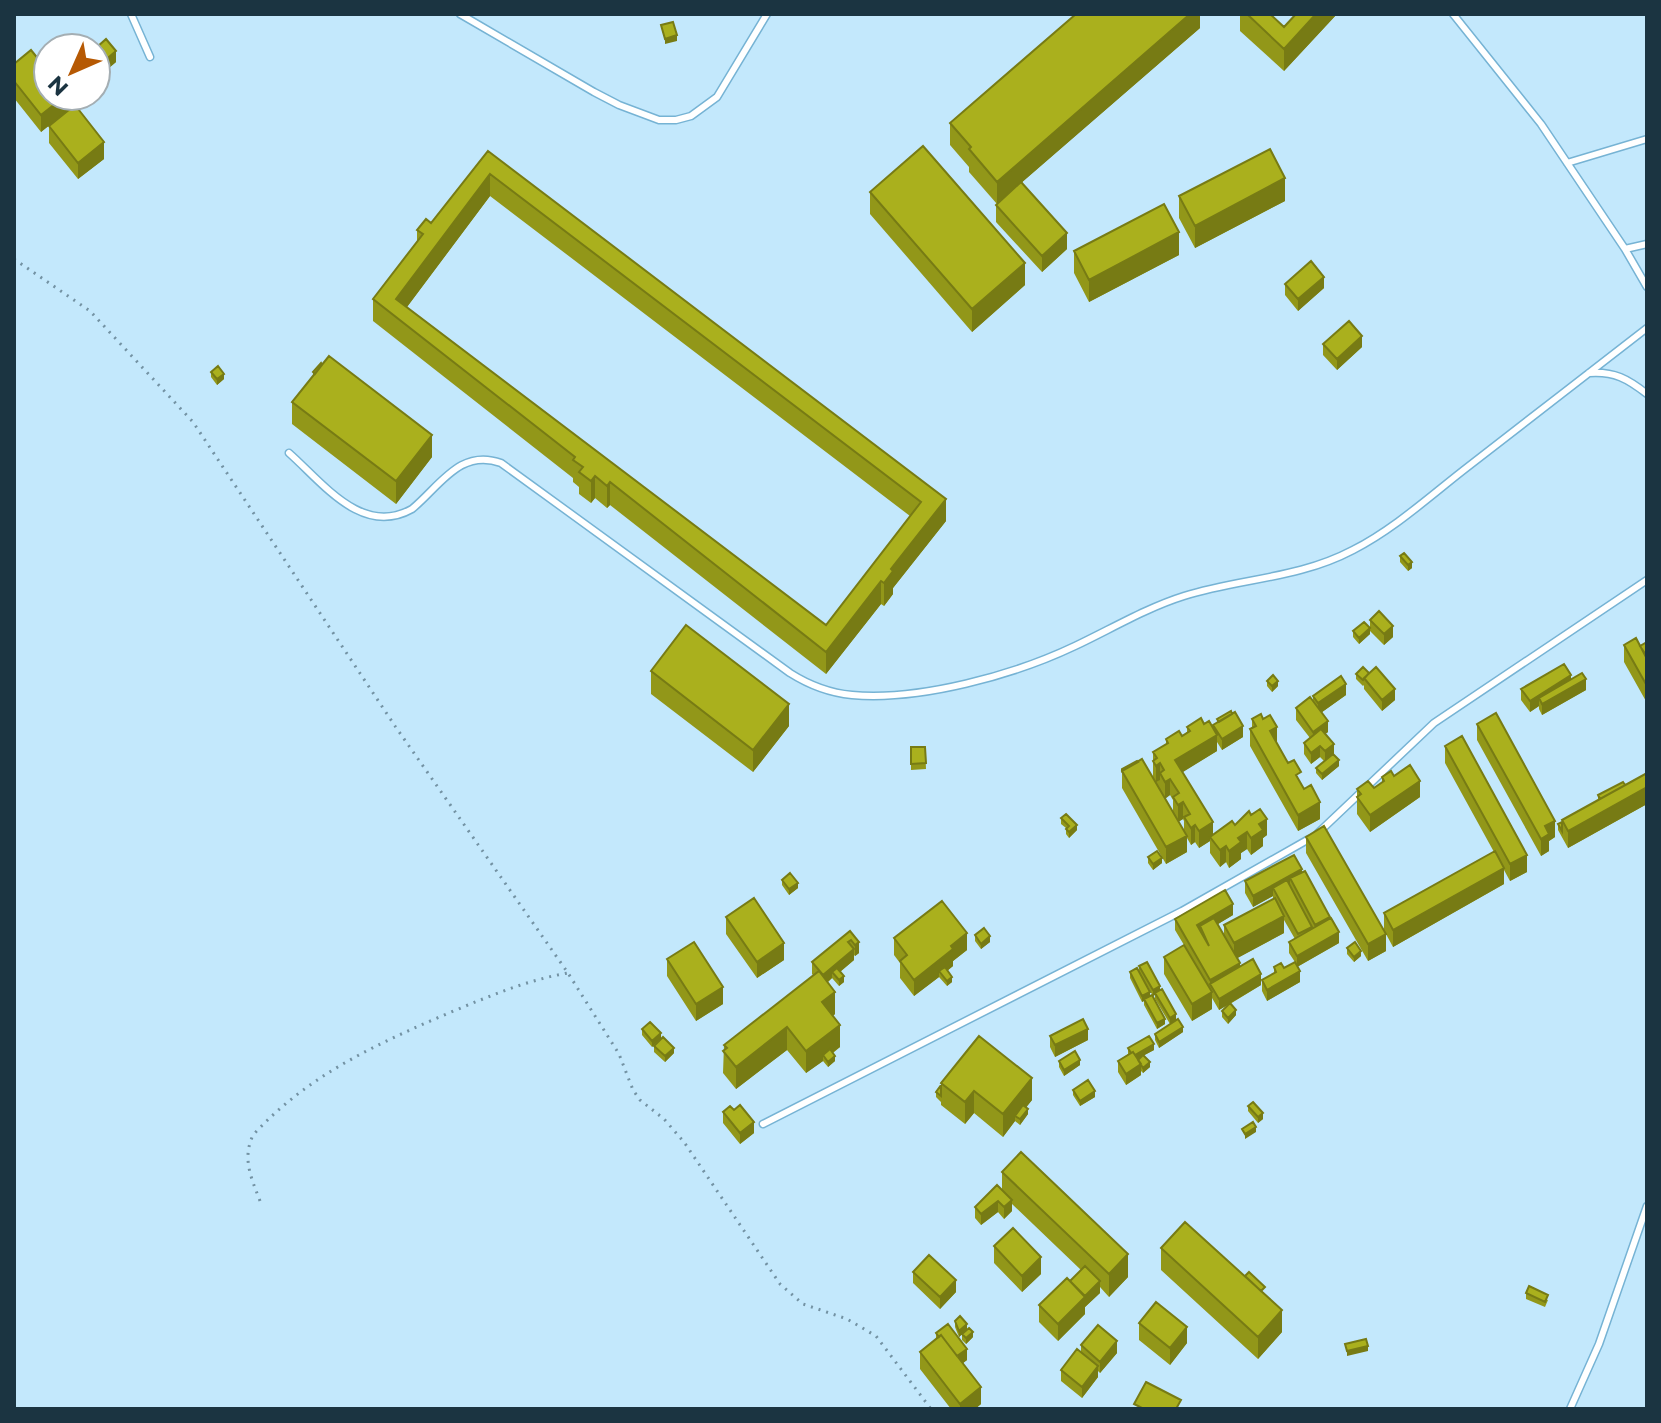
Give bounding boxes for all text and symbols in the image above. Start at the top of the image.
north arrow [32,32,112,112]
text: N [42,70,74,102]

